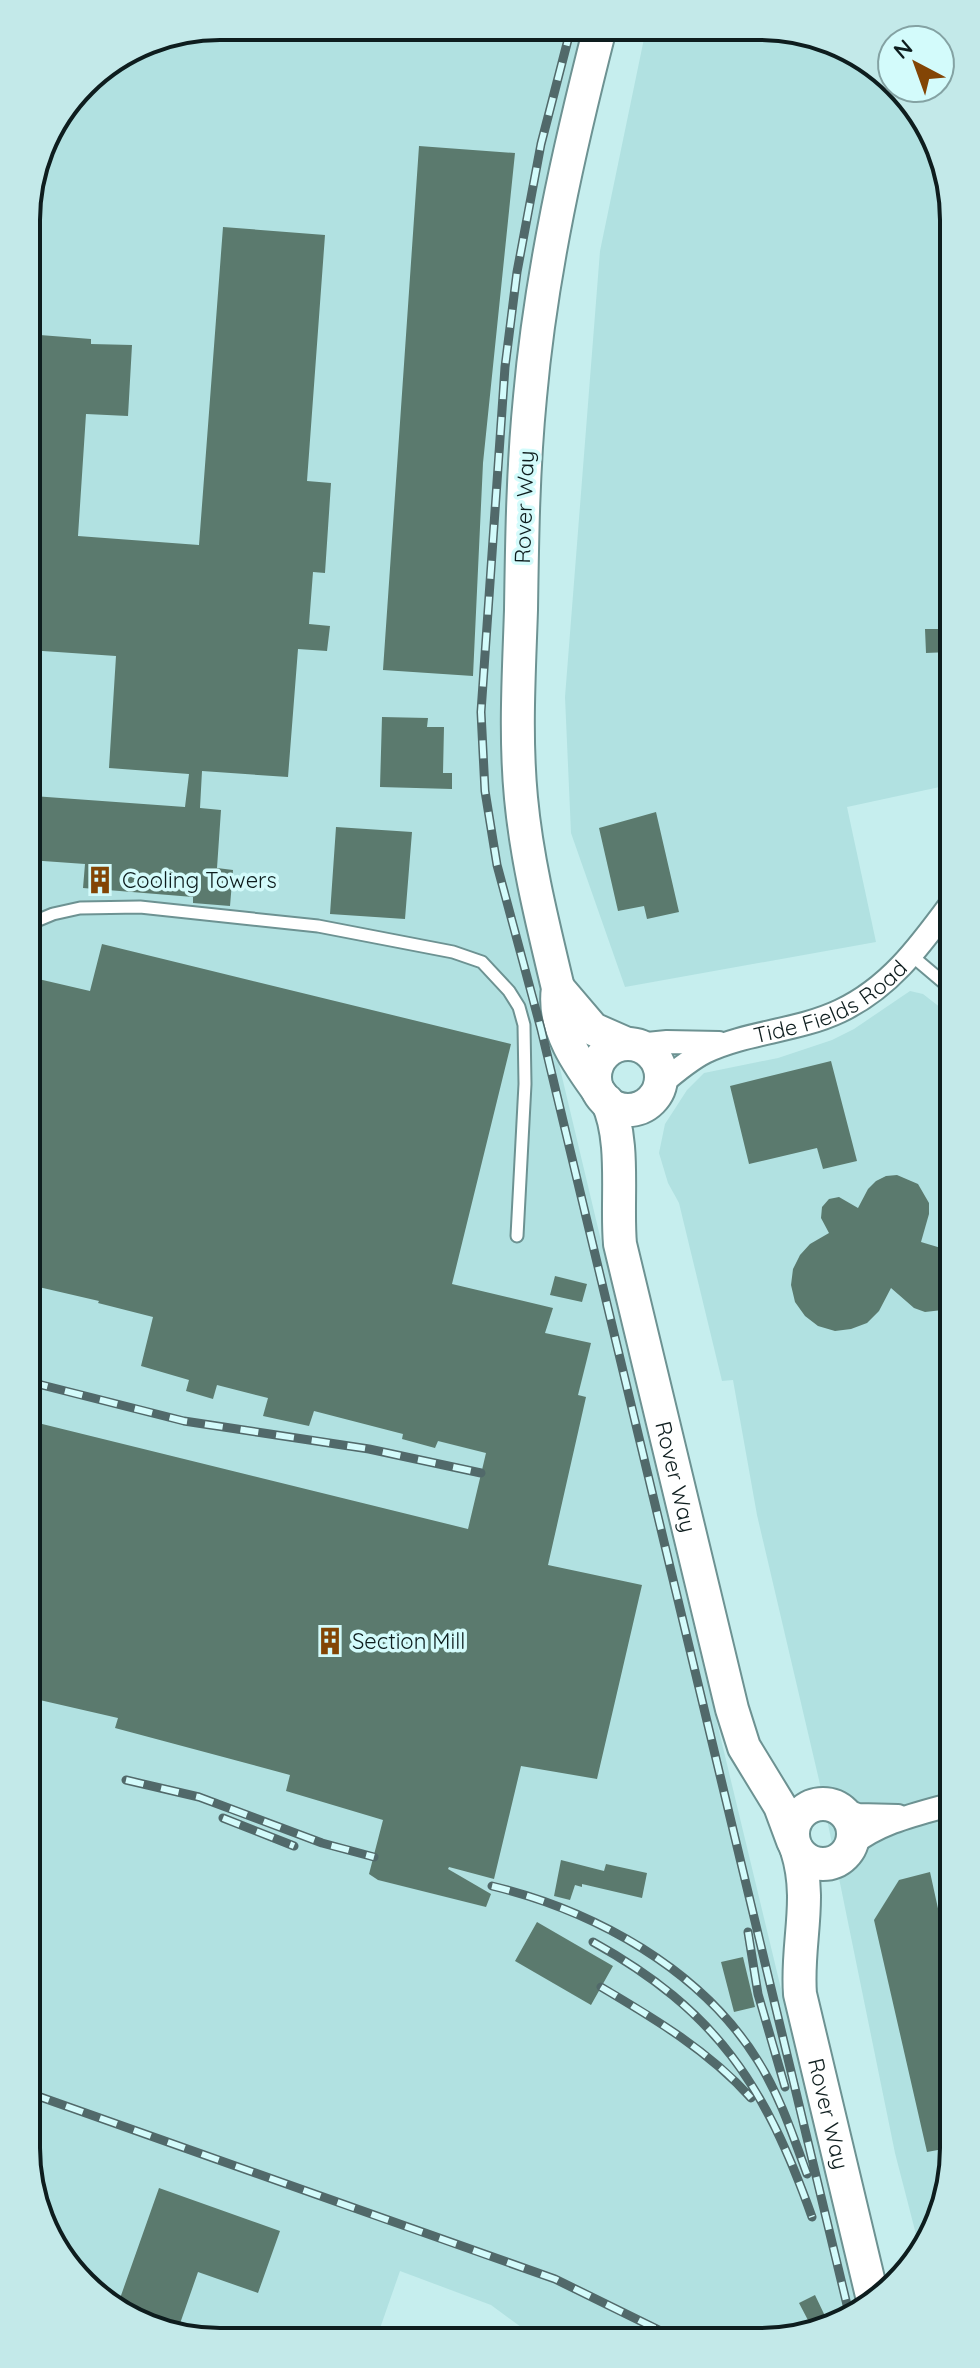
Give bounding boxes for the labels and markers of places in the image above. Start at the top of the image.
building icon: Cooling Towers [85,865,115,895]
place label: Cooling Towers [122,866,277,894]
building icon: Section Mill [315,1626,345,1656]
place label: Section Mill [352,1627,465,1655]

